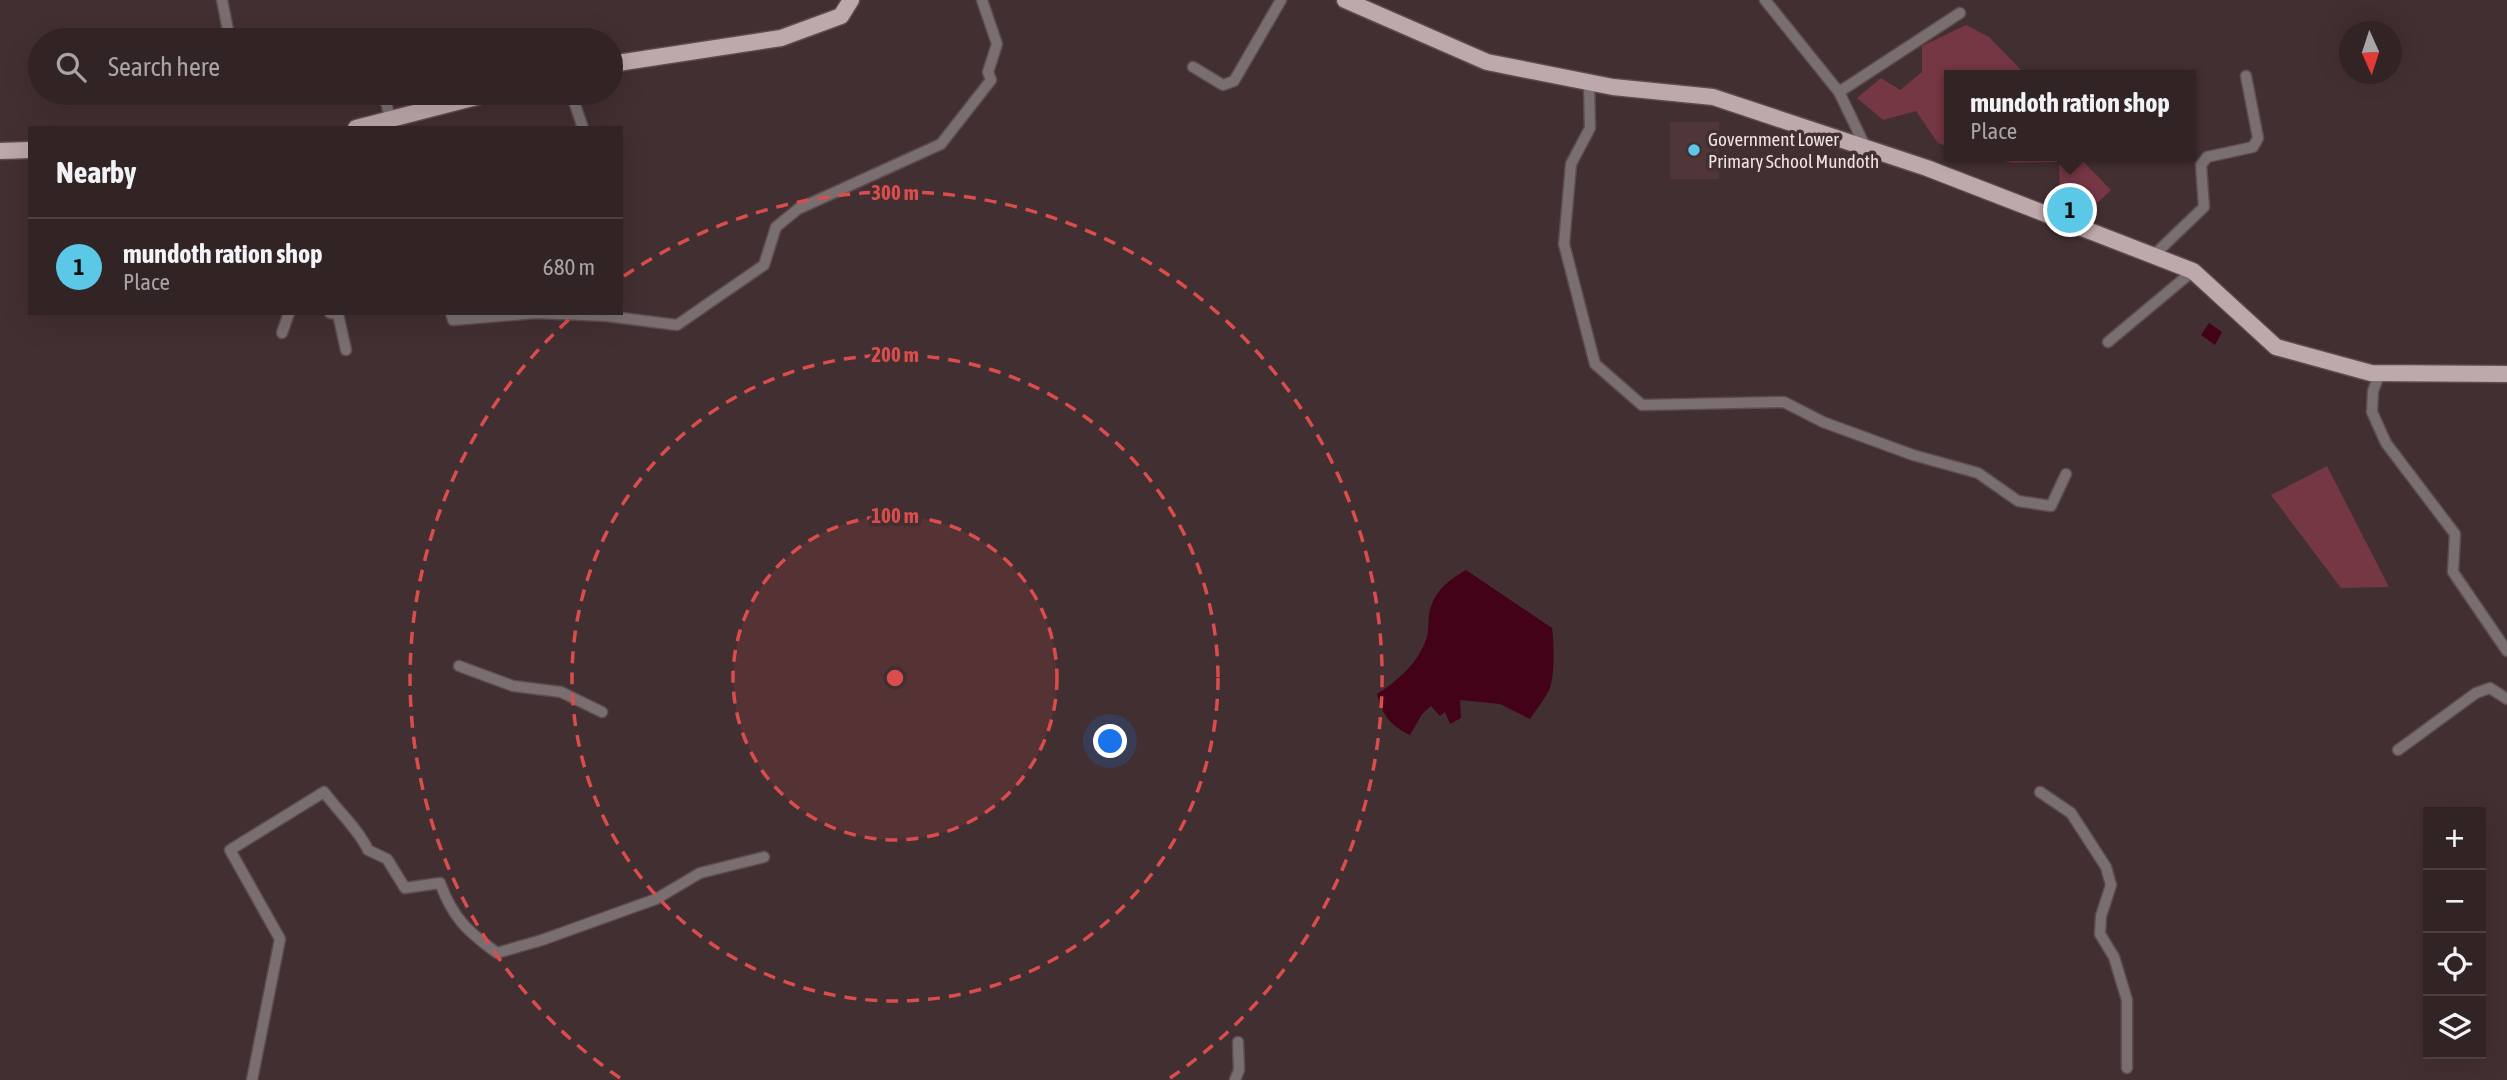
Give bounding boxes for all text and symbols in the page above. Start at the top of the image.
north arrow [2339,21,2402,84]
search box [28,28,623,105]
icon: search [52,48,90,86]
text: Search here [108,52,220,82]
popup [1944,70,2196,161]
text: mundoth ration shop [1970,88,2170,118]
text: Place [1970,118,2017,144]
place label: Government Lower Primary School Mundoth [1708,128,1879,172]
marker: Government Lower Primary School Mundoth [1686,142,1702,158]
text: Nearby [56,155,136,189]
text: 300 m [871,180,919,204]
pin: 1 [2047,184,2093,236]
text: mundoth ration shop [123,239,323,269]
text: 1 [74,254,84,280]
text: 680 m [543,254,595,280]
text: Place [123,269,170,295]
text: 200 m [871,342,919,366]
text: 100 m [871,503,919,527]
centre of rings [883,666,907,690]
your location [1093,724,1127,758]
map controls [2423,807,2486,1059]
button: + [2423,807,2486,870]
button: − [2423,870,2486,933]
button: locate [2423,933,2486,996]
button: layers [2423,996,2486,1059]

